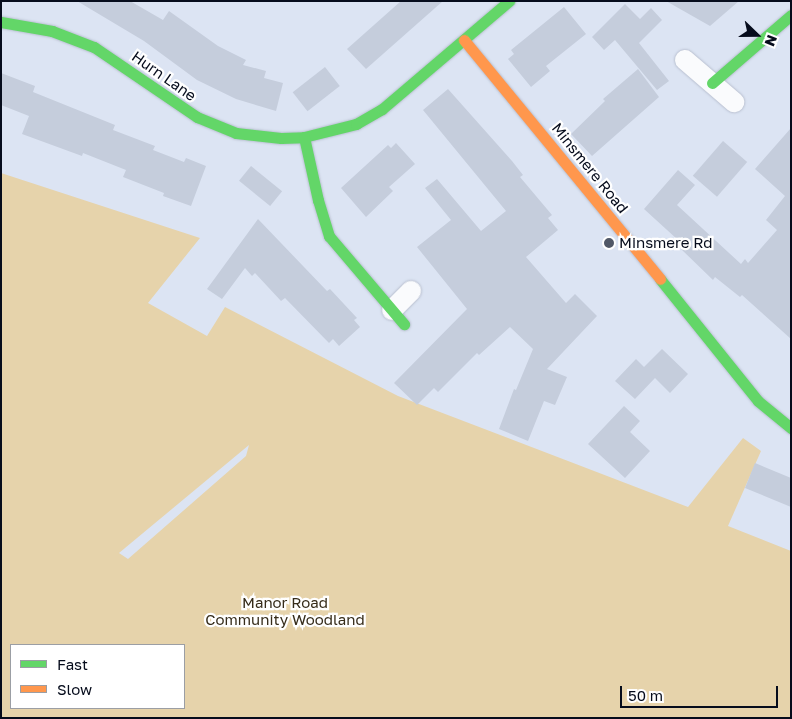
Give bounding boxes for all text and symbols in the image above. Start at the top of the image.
north arrow [732,10,782,60]
text: N [762,33,781,49]
street label: Hurn Lane [128,47,200,105]
street label: Minsmere Road [548,119,632,217]
place label: Minsmere Rd [619,234,712,252]
marker: Minsmere Rd [603,237,615,249]
park label: Manor Road Community Woodland [205,593,365,628]
legend [10,644,185,709]
text: Fast [57,655,88,673]
scale bar [622,676,780,708]
text: Slow [57,680,92,698]
text: 50 m [628,686,663,704]

